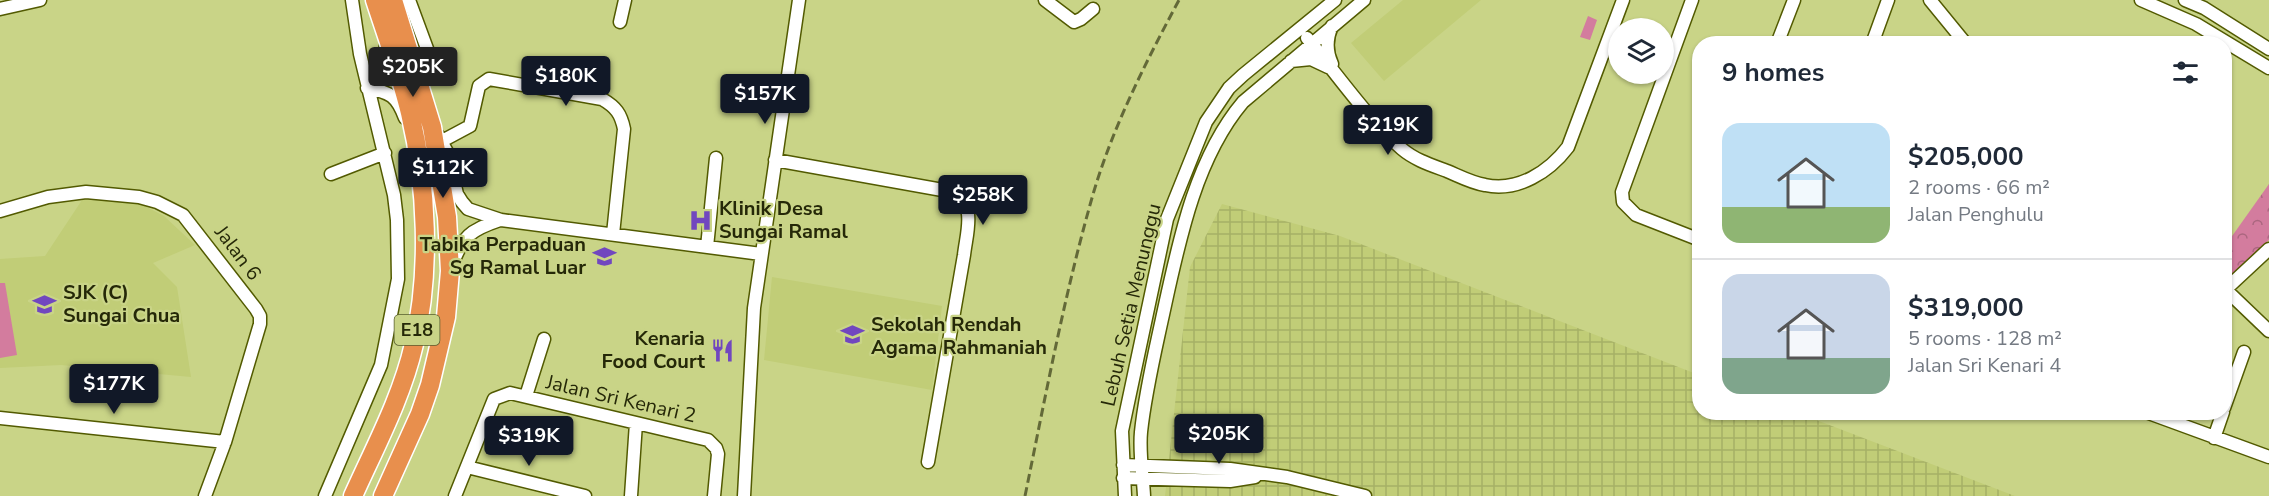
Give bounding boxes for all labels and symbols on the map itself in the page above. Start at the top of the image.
pin: $205K [371,47,455,98]
pin: $180K [524,56,608,107]
pin: $157K [723,74,807,125]
pin: $219K [1346,105,1430,156]
pin: $112K [401,148,485,199]
pin: $258K [941,175,1025,226]
place label: Klinik Desa Sungai Ramal [719,195,848,245]
street label: Lebuh Setia Menunggu [1095,201,1167,409]
hospital icon: Klinik Desa Sungai Ramal [688,207,714,233]
street label: Jalan 6 [208,219,267,286]
place label: Tabika Perpaduan Sg Ramal Luar [420,231,586,281]
school or university icon: Tabika Perpaduan Sg Ramal Luar [591,243,617,269]
place label: SJK (C) Sungai Chua [63,279,180,329]
school or university icon: SJK (C) Sungai Chua [32,291,58,317]
place label: Sekolah Rendah Agama Rahmaniah [871,311,1047,361]
road number: E18 [394,315,440,345]
school or university icon: Sekolah Rendah Agama Rahmaniah [840,322,866,348]
place label: Kenaria Food Court [602,325,705,375]
restaurant icon: Kenaria Food Court [710,337,736,363]
pin: $177K [72,364,156,415]
street label: Jalan Sri Kenari 2 [542,368,699,429]
pin: $205K [1177,414,1261,465]
pin: $319K [487,416,571,467]

